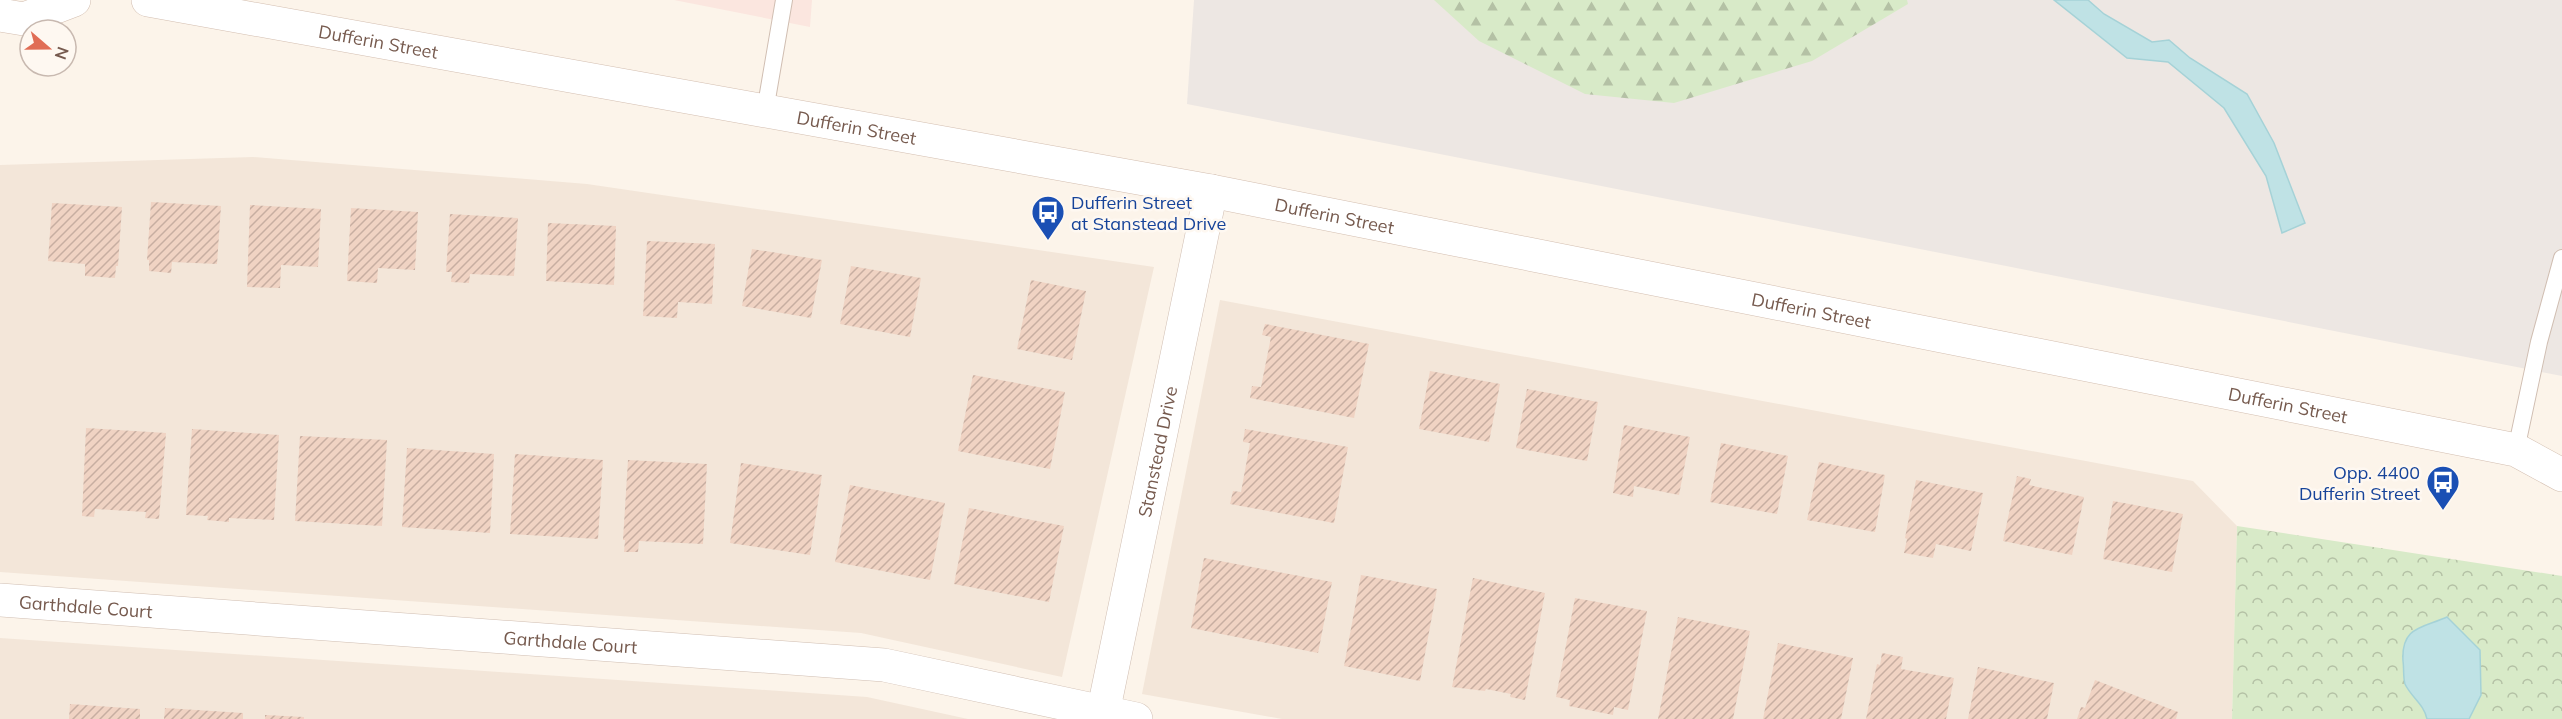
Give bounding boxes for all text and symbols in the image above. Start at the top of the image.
north arrow [18,18,78,78]
street label: Dufferin Street [317,19,440,63]
text: N [51,44,74,62]
street label: Dufferin Street [795,105,918,149]
place label: Dufferin Street at Stanstead Drive [1071,191,1226,235]
street label: Dufferin Street [1273,192,1396,239]
bus stop icon: Dufferin Street at Stanstead Drive [1030,194,1066,241]
street label: Dufferin Street [1750,287,1873,333]
street label: Dufferin Street [2226,382,2350,428]
street label: Stanstead Drive [1132,384,1182,519]
place label: Opp. 4400 Dufferin Street [2299,461,2420,505]
bus stop icon: Opp. 4400 Dufferin Street [2425,464,2461,511]
street label: Garthdale Court [18,590,153,623]
street label: Garthdale Court [503,626,638,658]

